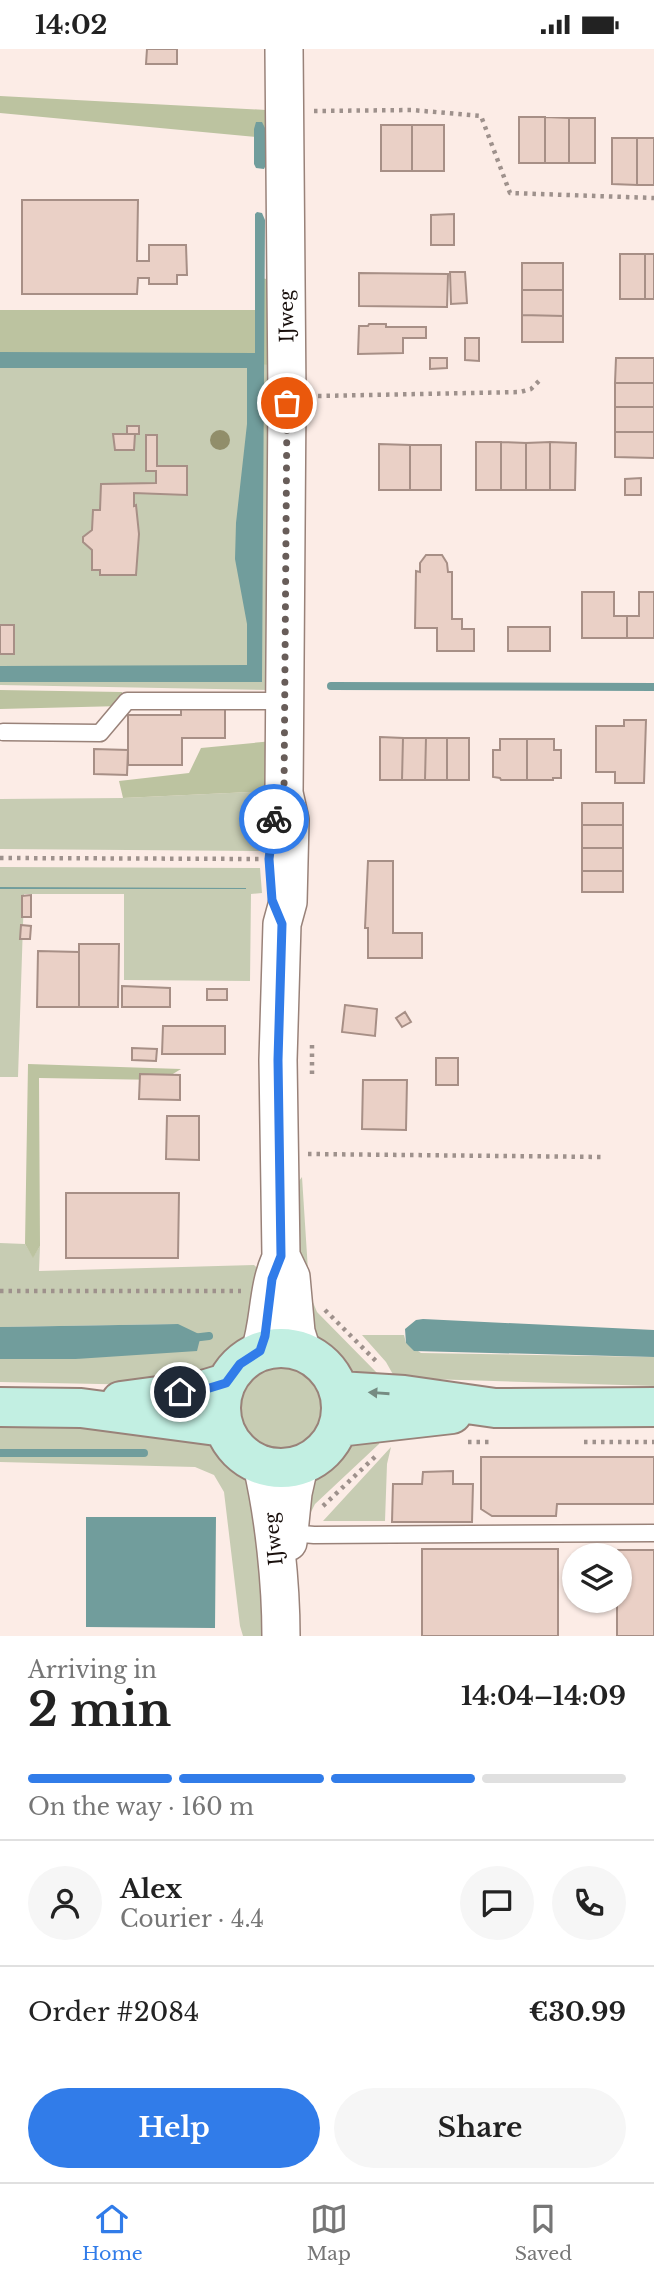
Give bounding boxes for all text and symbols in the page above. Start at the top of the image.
text: 14:02 [35,9,108,41]
street label: IJweg [275,289,298,343]
pin [257,373,317,433]
icon: bag [268,384,306,422]
courier [239,784,309,854]
icon: bike [255,800,293,838]
pin [150,1362,210,1422]
icon: home [161,1373,199,1411]
one-way arrow [368,1387,390,1398]
street label: IJweg [259,1511,288,1567]
map controls [562,1543,632,1613]
button: layers [562,1543,632,1613]
text: Arriving in [28,1656,157,1684]
text: 14:04–14:09 [461,1680,626,1712]
text: 2 min [28,1681,171,1738]
text: On the way · 160 m [28,1793,254,1821]
button: person [28,1866,102,1940]
button: chat [460,1866,534,1940]
button: phone [552,1866,626,1940]
text: Alex [120,1873,182,1905]
text: Courier · 4.4 [120,1905,264,1933]
text: Order #2084 [28,1996,199,2028]
text: €30.99 [529,1996,626,2028]
button: Help [28,2088,320,2168]
button: Share [334,2088,626,2168]
tab: Home [82,2200,143,2265]
tab: Map [307,2200,351,2265]
tab: Saved [515,2200,572,2265]

